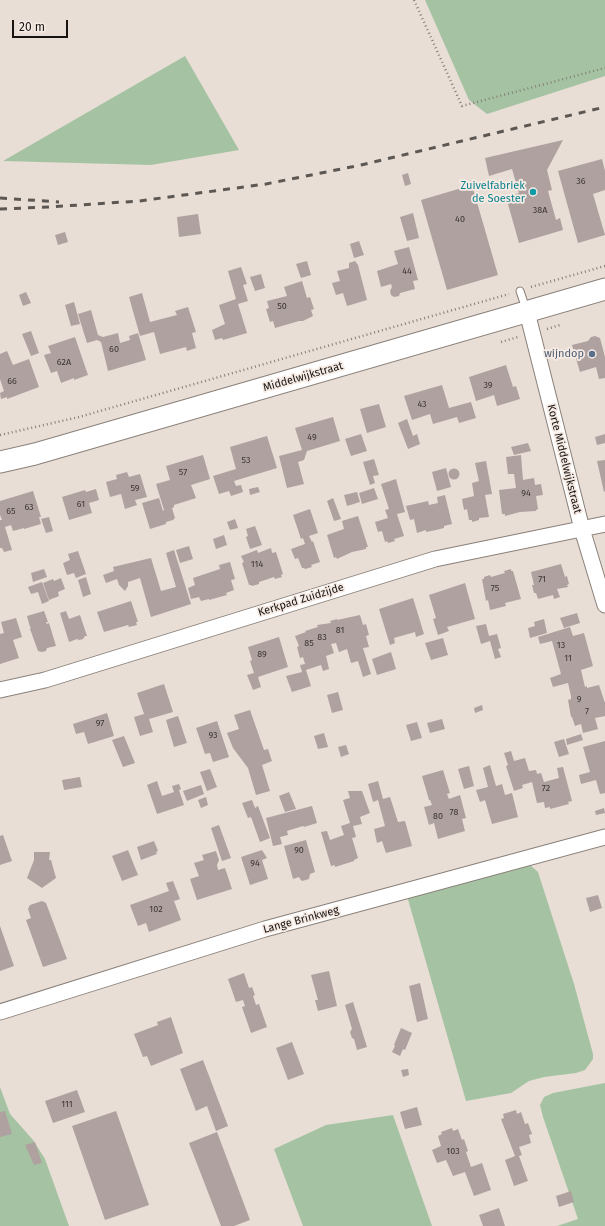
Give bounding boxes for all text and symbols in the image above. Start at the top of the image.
scale bar [14,12,70,38]
text: 20 m [19,20,45,34]
house number: 36 [576,176,586,186]
place label: Zuivelfabriek de Soester [460,179,525,205]
marker: Zuivelfabriek de Soester [528,187,538,197]
house number: 38A [533,205,547,215]
house number: 40 [455,214,465,224]
house number: 44 [402,266,412,276]
house number: 50 [277,301,287,311]
house number: 60 [109,344,119,354]
place label: wijndop [544,347,584,361]
marker: wijndop [587,349,597,359]
house number: 62A [57,357,71,367]
street label: Middelwijkstraat [262,359,344,395]
house number: 66 [7,376,17,386]
house number: 39 [483,380,493,390]
house number: 43 [417,399,427,409]
street label: Korte Middelwijkstraat [544,403,584,515]
house number: 49 [307,432,317,442]
house number: 53 [242,455,250,465]
house number: 57 [179,467,187,477]
house number: 59 [130,483,140,493]
house number: 94 [521,488,531,498]
house number: 61 [77,499,85,509]
house number: 63 [24,502,34,512]
house number: 65 [6,506,16,516]
house number: 114 [251,559,263,569]
house number: 71 [538,574,546,584]
street label: Kerkpad Zuidzijde [256,581,346,619]
house number: 75 [491,583,499,593]
house number: 81 [336,625,344,635]
house number: 83 [317,632,327,642]
house number: 85 [304,638,314,648]
house number: 13 [557,640,565,650]
house number: 89 [257,649,267,659]
house number: 11 [564,653,572,663]
house number: 9 [577,694,581,704]
house number: 7 [585,706,589,716]
house number: 97 [96,718,104,728]
house number: 93 [208,730,218,740]
house number: 72 [542,783,550,793]
house number: 78 [450,807,458,817]
house number: 80 [433,811,443,821]
house number: 90 [294,845,304,855]
house number: 94 [250,858,260,868]
house number: 102 [149,904,163,914]
street label: Lange Brinkweg [262,904,340,936]
house number: 111 [61,1099,73,1109]
house number: 103 [446,1146,460,1156]

